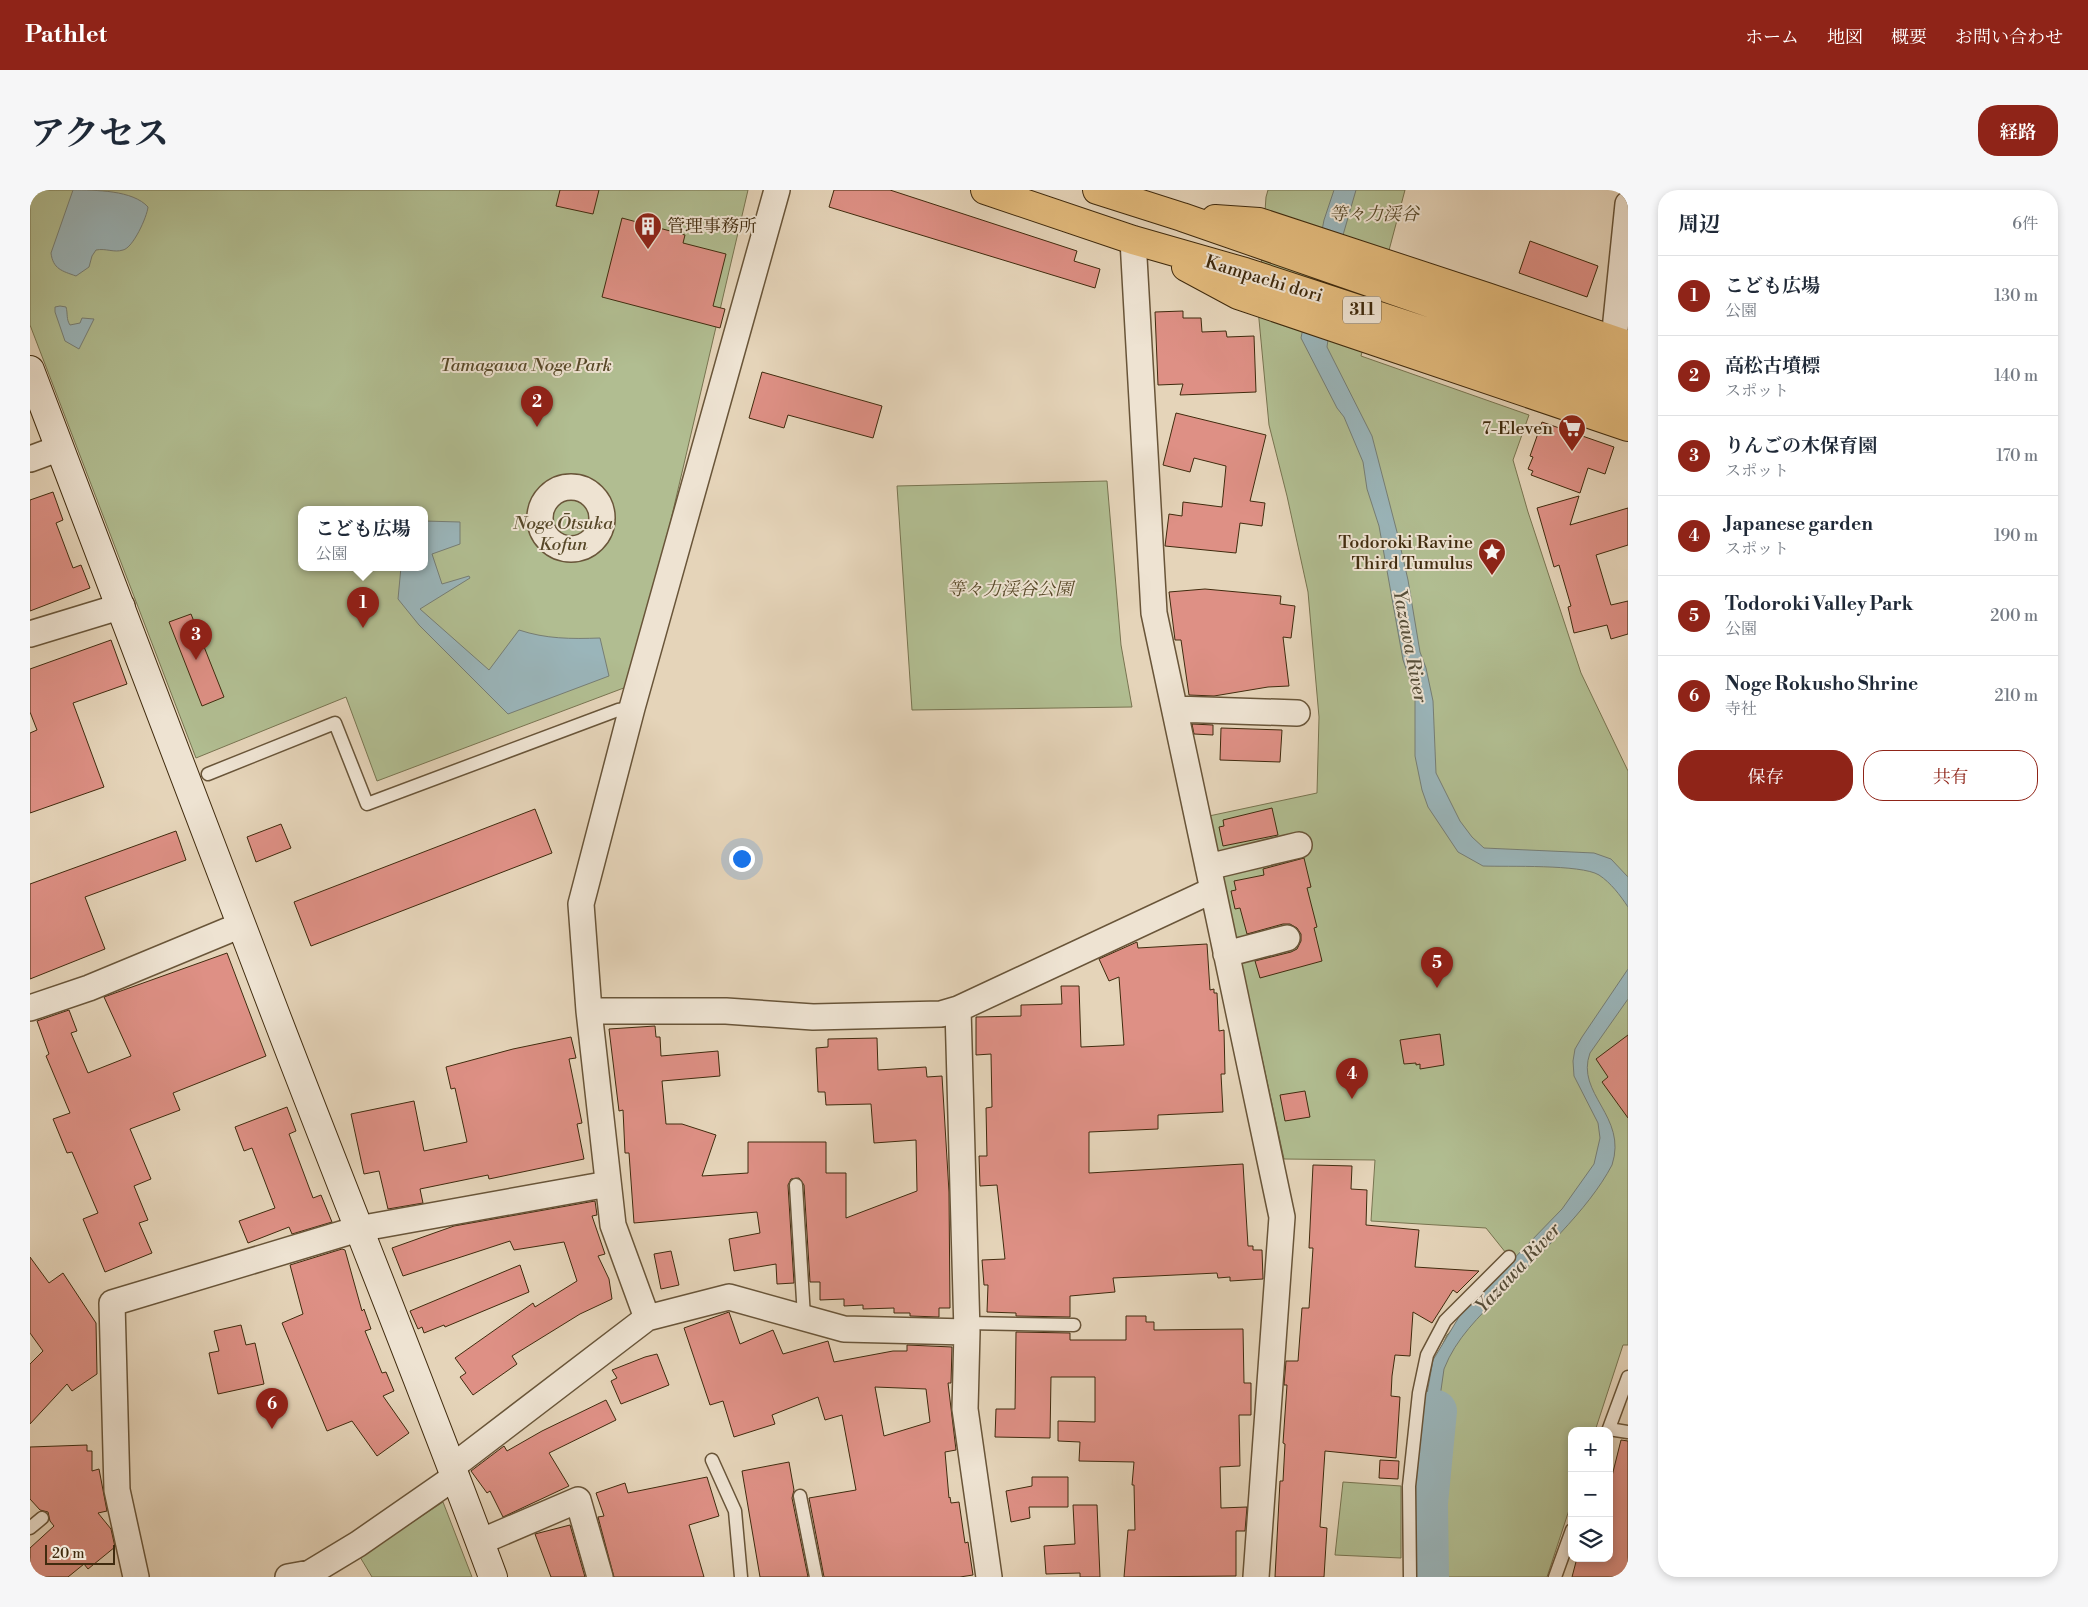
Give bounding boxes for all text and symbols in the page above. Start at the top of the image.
text: Pathlet [25,20,107,50]
text: ホーム [1745,26,1799,49]
text: 地図 [1827,26,1863,49]
text: 概要 [1891,26,1927,49]
text: お問い合わせ [1955,26,2063,49]
button: 経路 [1978,105,2058,156]
text: アクセス [30,113,169,156]
park label: 等々力渓谷 [1329,203,1420,226]
building icon: 管理事務所 [633,211,663,250]
text: 周辺 [1678,212,1720,238]
text: 6件 [2012,214,2038,234]
place label: 管理事務所 [667,215,757,238]
street label: Kampachi dori [1202,250,1326,308]
text: こども広場 [1725,274,1820,298]
text: 1 [1690,286,1698,306]
text: 130 m [1994,286,2038,306]
road number: 311 [1343,296,1381,324]
text: 公園 [1725,301,1757,321]
park label: Tamagawa Noge Park [440,354,612,377]
text: 高松古墳標 [1725,354,1820,378]
text: 2 [1689,366,1699,386]
text: 140 m [1994,366,2038,386]
text: スポット [1725,381,1789,401]
pin: 2 [521,386,553,427]
supermarket icon: 7-Eleven [1557,413,1587,452]
place label: 7-Eleven [1482,417,1553,440]
text: りんごの木保育園 [1725,434,1877,458]
text: 3 [1689,446,1699,466]
text: 170 m [1996,446,2038,466]
text: スポット [1725,461,1789,481]
popup [298,506,428,571]
park label: Noge Ōtsuka Kofun [512,512,614,556]
text: Japanese garden [1725,512,1873,536]
text: こども広場 [315,517,411,541]
text: 4 [1689,526,1699,546]
text: 190 m [1994,526,2038,546]
place label: Todoroki Ravine Third Tumulus [1338,531,1473,575]
place icon: Todoroki Ravine Third Tumulus [1477,537,1507,576]
text: スポット [1725,539,1789,559]
text: 公園 [315,544,348,564]
park label: 等々力渓谷公園 [947,578,1076,601]
pin: 1 [347,587,379,628]
water label: Yazawa River [1387,587,1433,705]
text: Todoroki Valley Park [1725,592,1913,616]
text: 5 [1689,606,1699,626]
text: 200 m [1990,606,2038,626]
pin: 3 [180,619,212,660]
text: 公園 [1725,619,1757,639]
text: Noge Rokusho Shrine [1725,672,1918,696]
text: 6 [1689,686,1699,706]
text: 210 m [1994,686,2038,706]
text: 寺社 [1725,699,1757,719]
button: 保存 [1678,750,1853,801]
button: 共有 [1863,750,2038,801]
your location [729,846,755,872]
pin: 5 [1421,947,1453,988]
pin: 4 [1336,1058,1368,1099]
water label: Yazawa River [1470,1217,1567,1318]
pin: 6 [256,1388,288,1429]
map controls [1568,1427,1613,1562]
button: + [1568,1427,1613,1472]
button: − [1568,1472,1613,1517]
button: layers [1568,1517,1613,1562]
scale bar [45,1542,115,1565]
text: 20 m [52,1545,84,1563]

